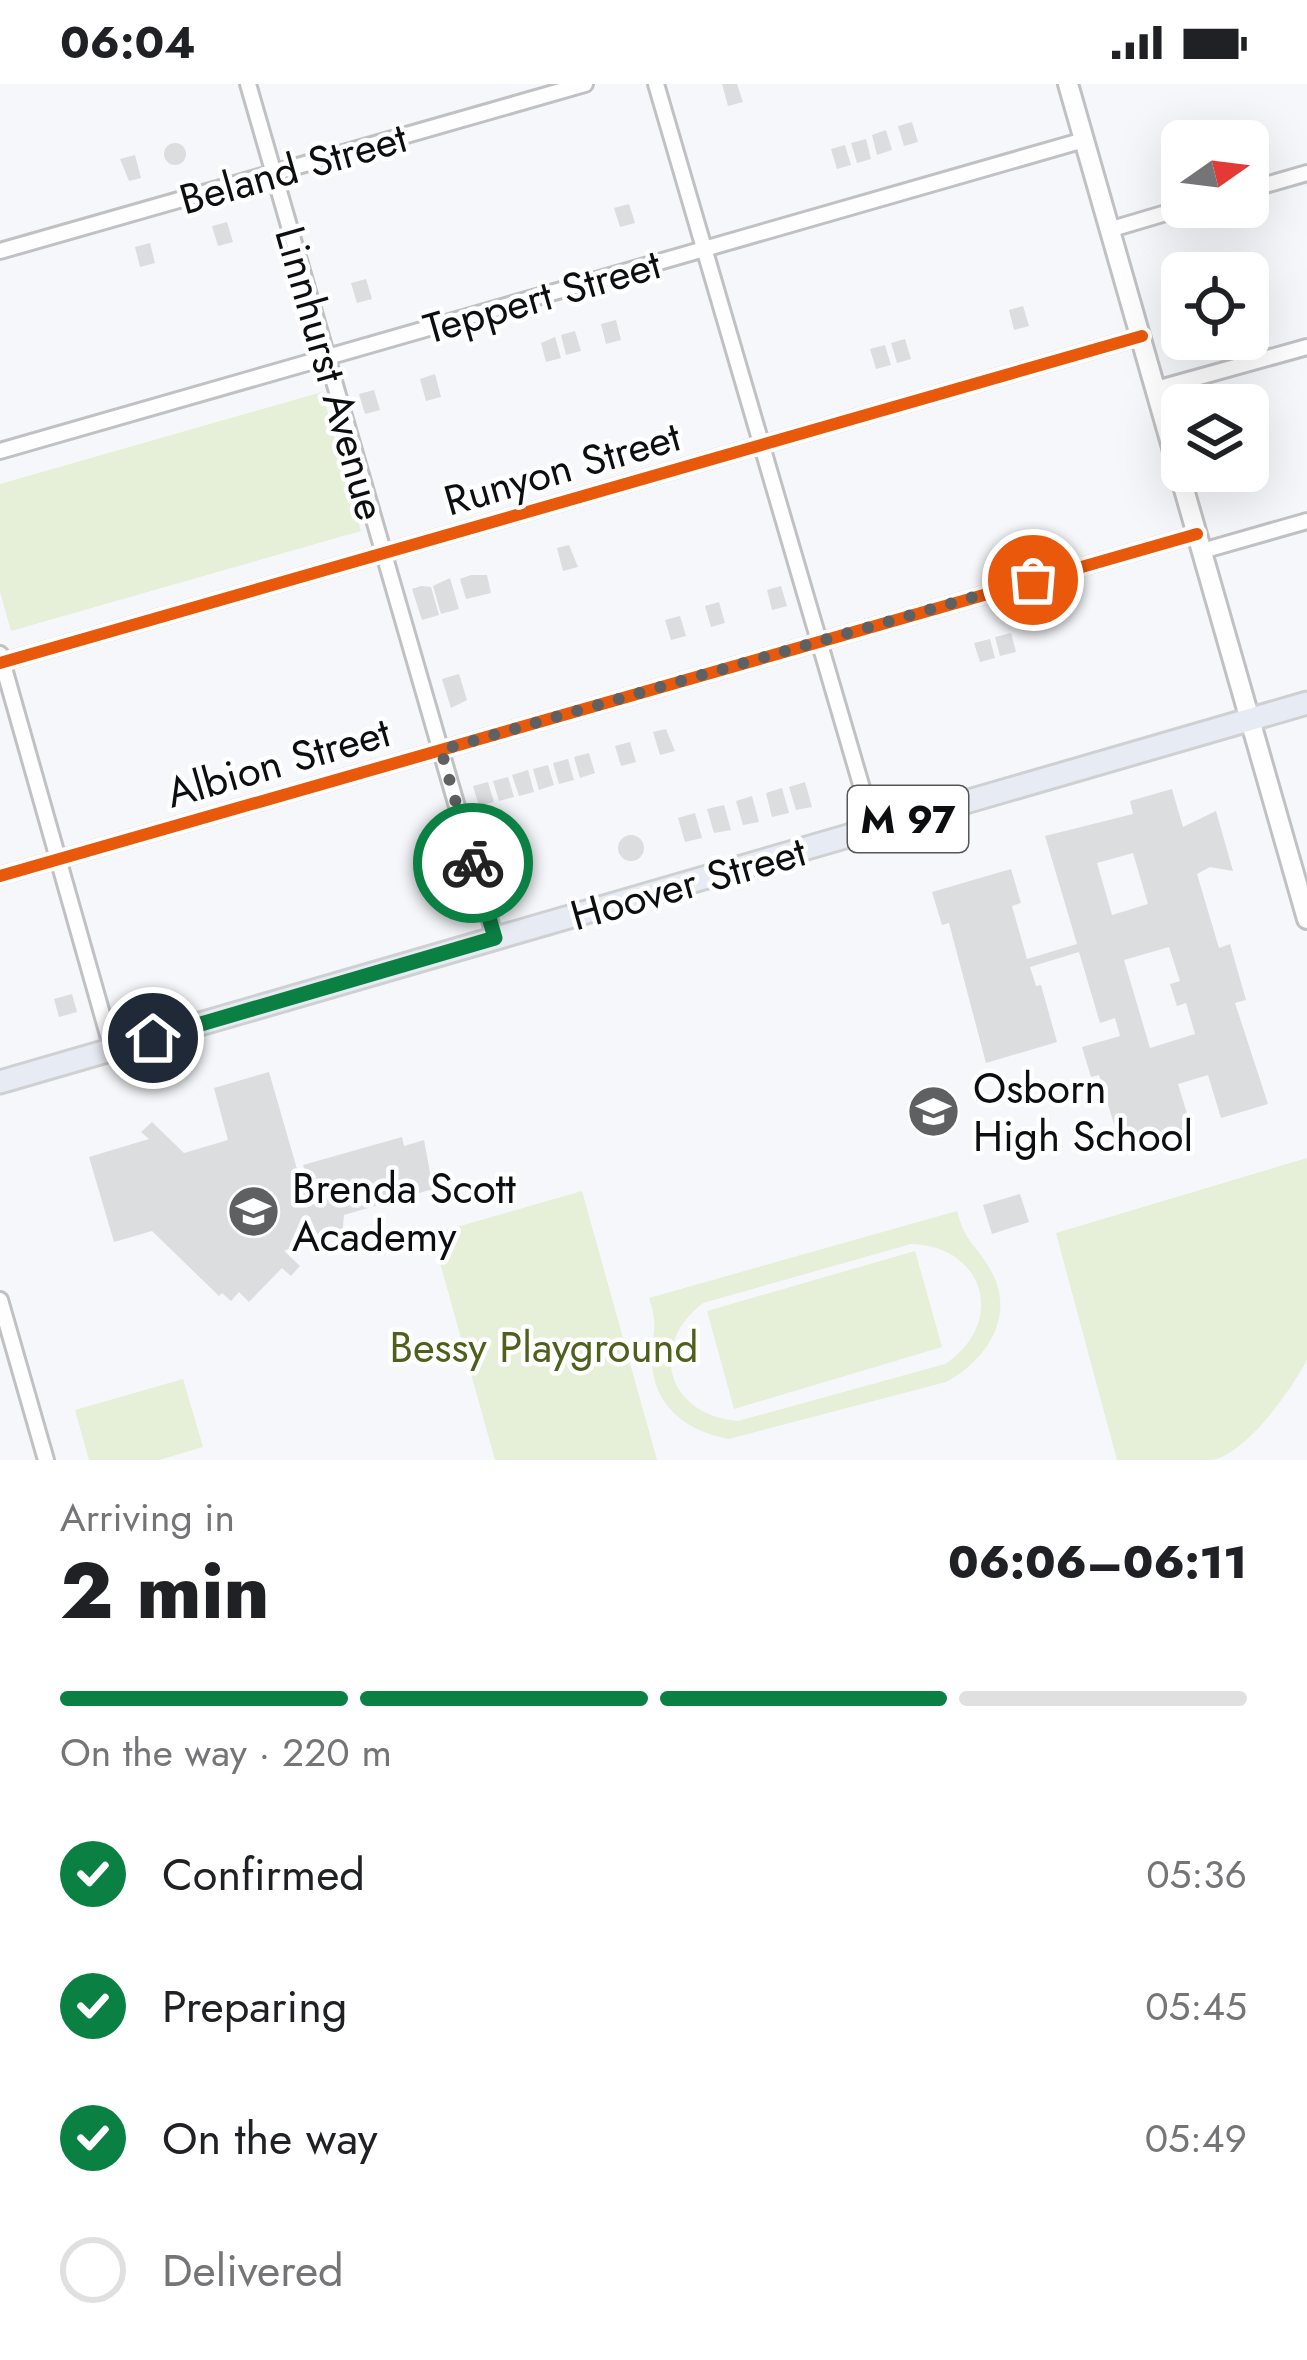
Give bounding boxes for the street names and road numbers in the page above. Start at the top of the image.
street label: Beland Street [172,107,414,230]
street label: Linnhurst Avenue [259,219,402,527]
street label: Teppert Street [417,234,668,359]
street label: Runyon Street [437,406,687,531]
street label: Albion Street [159,701,397,824]
road number: M 97 [848,786,968,852]
street label: Hoover Street [563,821,813,946]

